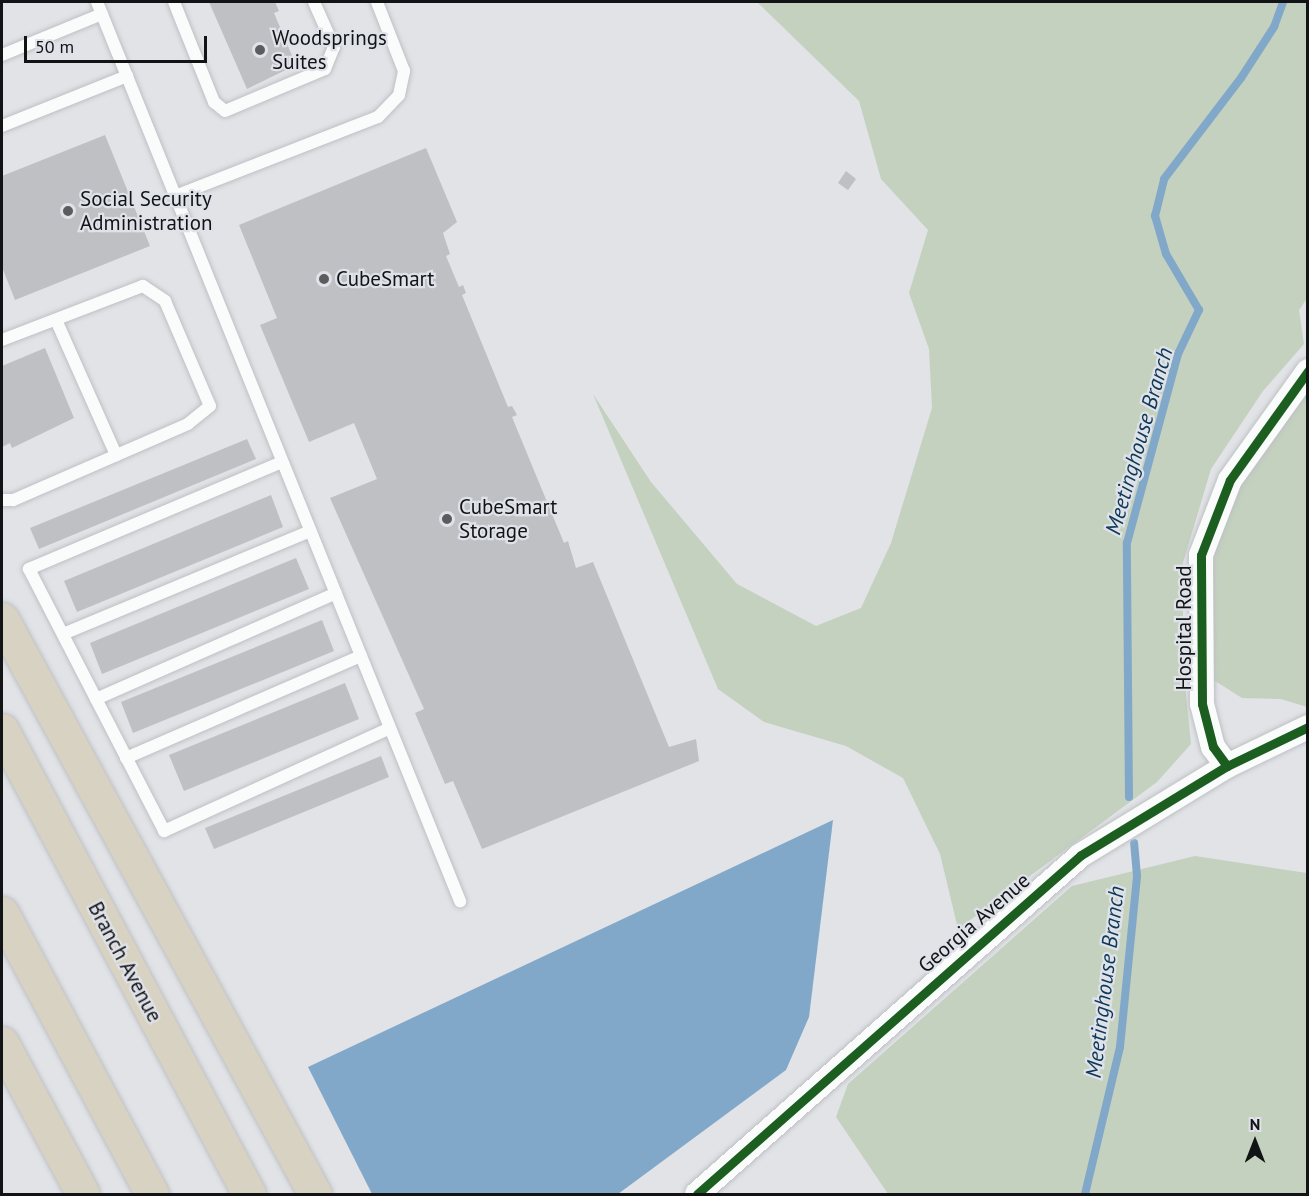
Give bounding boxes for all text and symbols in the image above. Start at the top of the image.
scale bar [27,24,210,62]
place label: Woodsprings Suites [272,25,387,75]
text: 50 m [35,35,74,58]
marker: Woodsprings Suites [253,43,267,57]
place label: Social Security Administration [80,186,212,236]
marker: Social Security Administration [61,204,75,218]
place label: CubeSmart [336,266,434,292]
marker: CubeSmart [317,272,331,286]
water label: Meetinghouse Branch [1100,344,1178,538]
place label: CubeSmart Storage [459,494,557,544]
marker: CubeSmart Storage [440,512,454,526]
street label: Hospital Road [1171,566,1197,690]
street label: Georgia Avenue [913,868,1035,978]
water label: Meetinghouse Branch [1080,884,1130,1080]
street label: Branch Avenue [83,897,167,1027]
north arrow [1225,1112,1285,1172]
text: N [1250,1114,1260,1134]

